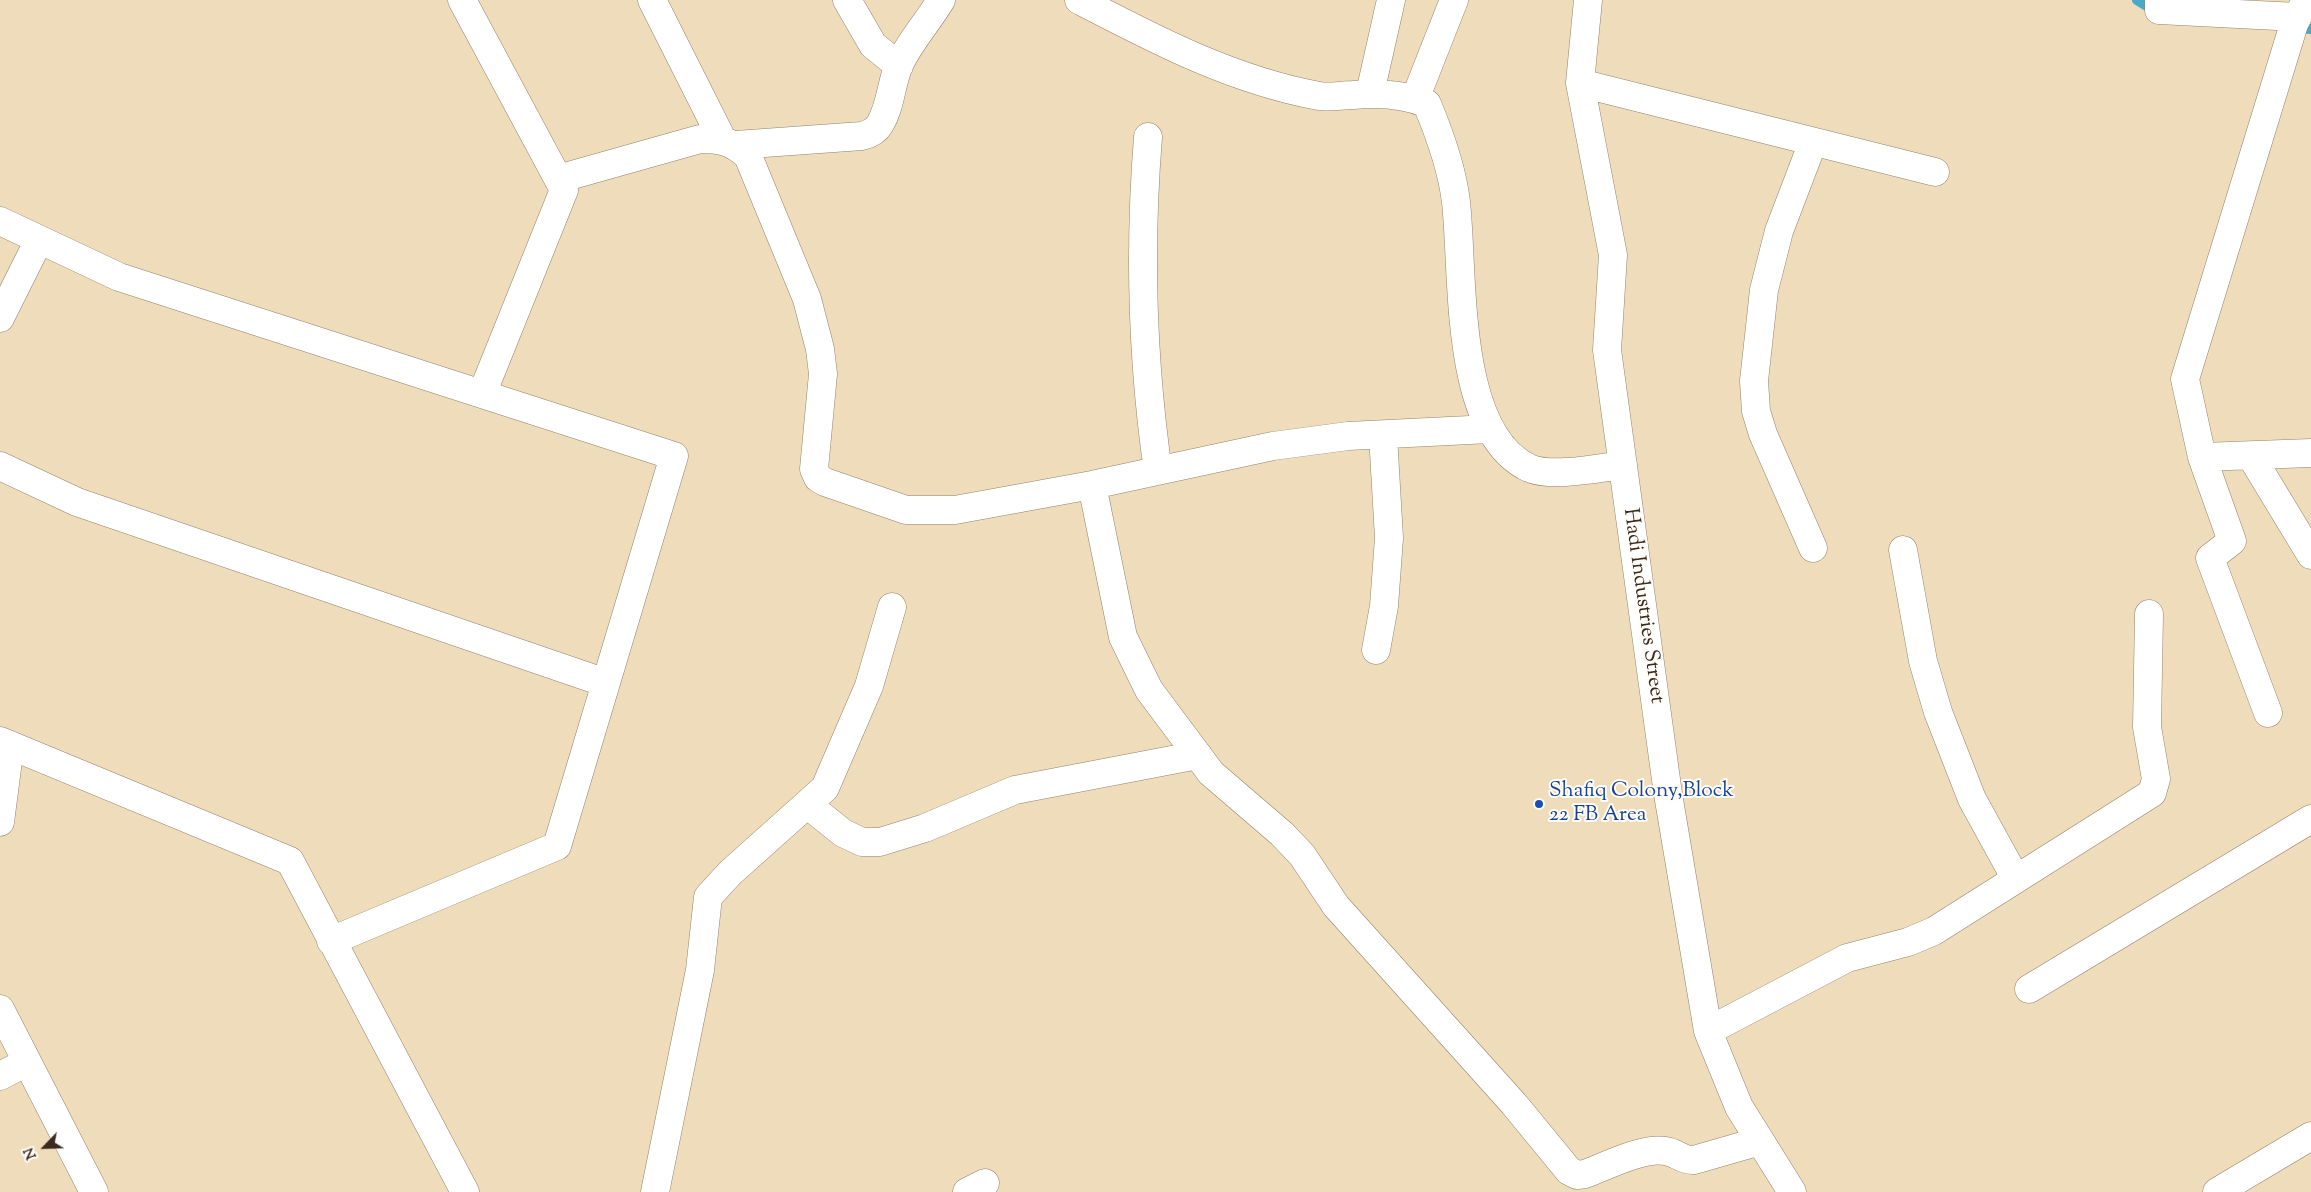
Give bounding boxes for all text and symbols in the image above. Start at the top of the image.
street label: Hadi Industries Street [1616,507,1668,705]
place label: Shafiq Colony,Block 22 FB Area [1549,779,1734,829]
marker: Shafiq Colony,Block 22 FB Area [1533,798,1545,810]
north arrow [20,1122,70,1172]
text: N [20,1144,43,1162]

